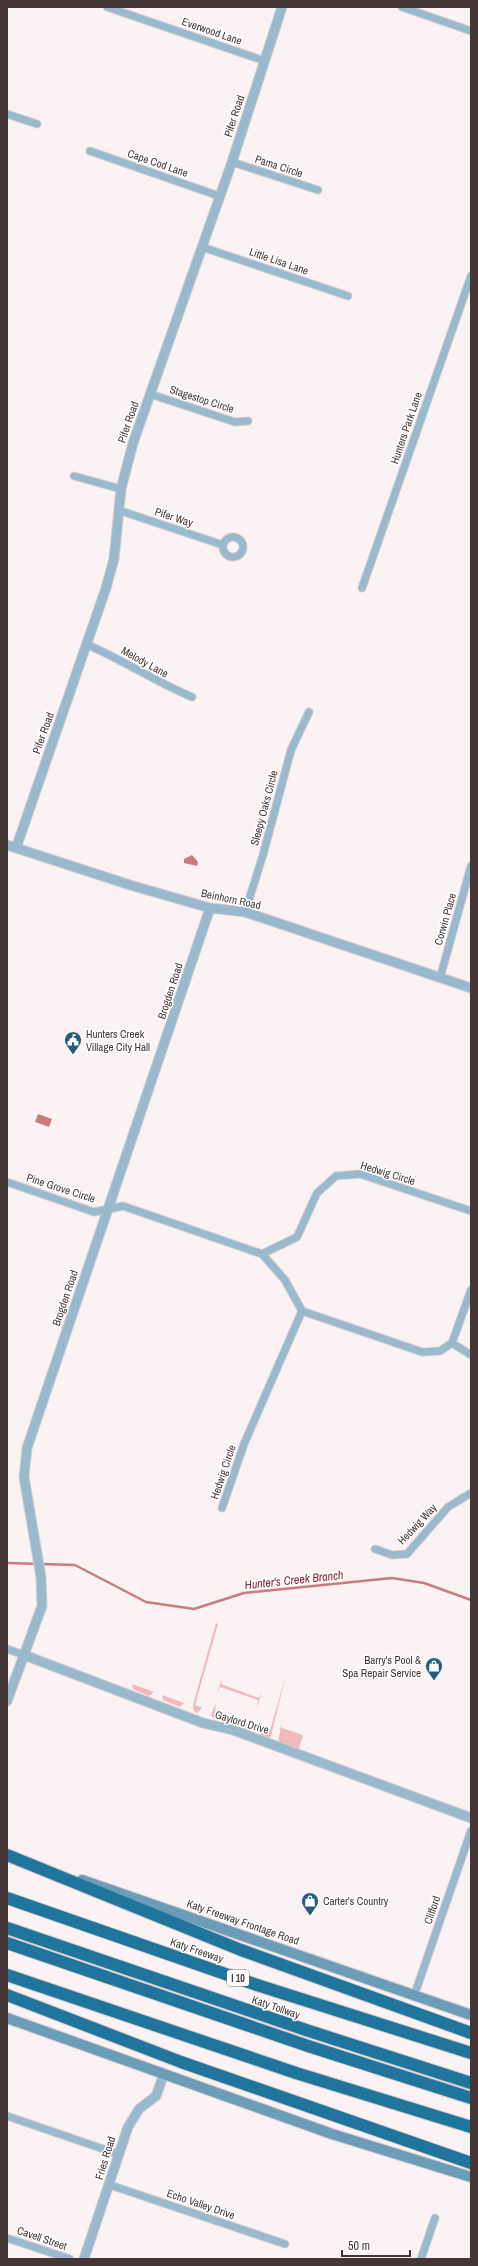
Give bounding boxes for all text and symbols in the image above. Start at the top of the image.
street label: Everwood Lane [180,14,244,48]
street label: Pifer Road [221,93,247,139]
street label: Cape Cod Lane [126,146,190,180]
street label: Pama Circle [253,152,305,180]
street label: Little Lisa Lane [248,244,310,278]
street label: Stagestop Circle [168,382,236,416]
street label: Hunters Park Lane [387,390,425,466]
street label: Pifer Road [114,399,142,445]
street label: Pifer Way [153,504,195,530]
street label: Melody Lane [119,643,171,681]
street label: Pifer Road [29,710,57,756]
street label: Sleepy Oaks Circle [247,769,281,847]
street label: Beinhorn Road [200,886,262,912]
street label: Corwin Place [431,891,459,947]
street label: Brogden Road [154,961,186,1021]
place label: Hunters Creek Village City Hall [86,1027,150,1054]
public building icon: Hunters Creek Village City Hall [63,1030,83,1055]
street label: Hedwig Circle [359,1158,417,1188]
street label: Pine Grove Circle [25,1170,97,1206]
street label: Brogden Road [49,1268,81,1328]
street label: Hedwig Circle [207,1443,239,1501]
street label: Hedwig Way [395,1500,440,1547]
water label: Hunter's Creek Branch [244,1567,344,1593]
place label: Barry's Pool & Spa Repair Service [342,1653,421,1680]
shop icon: Barry's Pool & Spa Repair Service [424,1656,444,1681]
street label: Gaylord Drive [213,1707,271,1737]
shop icon: Carter's Country [300,1891,320,1916]
place label: Carter's Country [323,1894,389,1908]
street label: Clifford [421,1894,443,1926]
street label: Katy Freeway Frontage Road [185,1896,301,1948]
street label: Katy Freeway [169,1934,226,1966]
road number: I 10 [227,1970,249,1986]
street label: Katy Tollway [250,1992,302,2022]
street label: Fries Road [92,2135,118,2181]
street label: Echo Valley Drive [165,2186,237,2222]
street label: Cavell Street [15,2223,69,2253]
scale bar [342,2232,410,2258]
text: 50 m [348,2238,370,2254]

